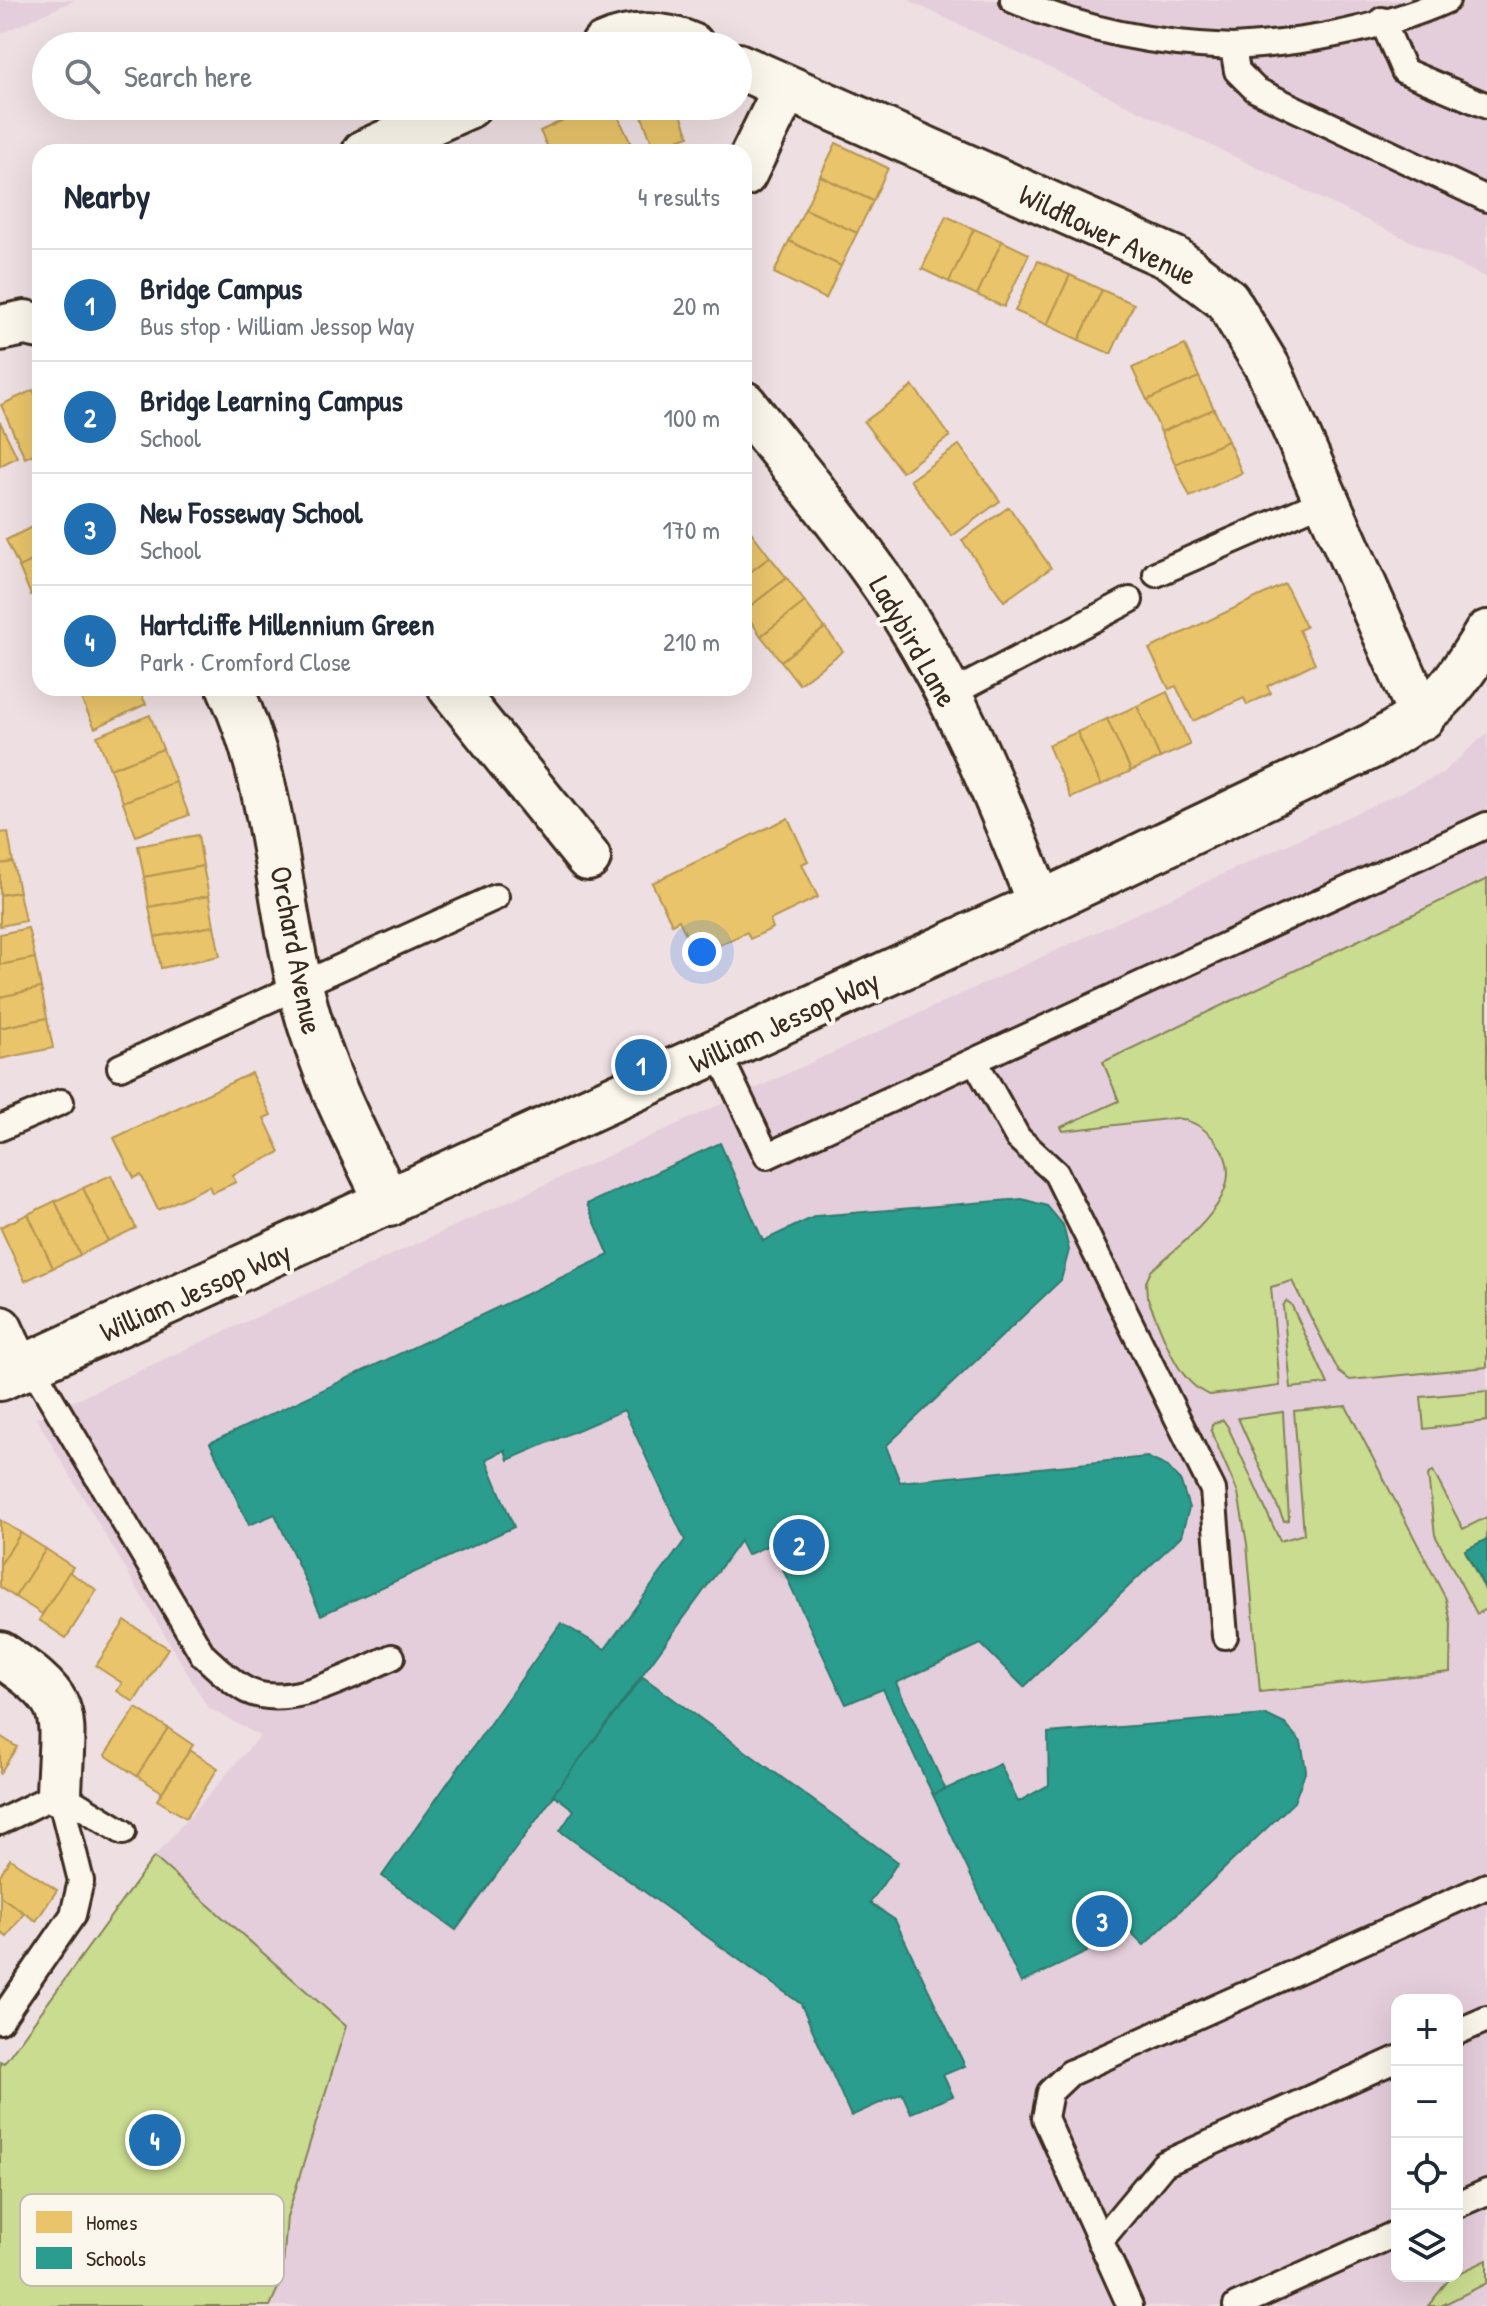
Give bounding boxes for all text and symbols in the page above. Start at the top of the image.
search box [32,32,752,120]
icon: search [60,54,104,98]
text: Search here [124,56,252,96]
text: Nearby [64,173,150,219]
street label: Wildflower Avenue [1013,174,1203,294]
text: 4 results [638,179,720,214]
text: Bridge Campus [140,268,302,308]
text: 1 [85,288,95,323]
text: 20 m [673,288,720,323]
text: Bus stop · William Jessop Way [140,308,415,343]
text: Bridge Learning Campus [140,380,403,420]
text: 2 [84,400,96,435]
text: 100 m [664,400,720,435]
text: School [140,420,201,455]
text: New Fosseway School [140,492,362,532]
text: 3 [84,512,96,547]
text: 170 m [662,512,720,547]
text: School [140,532,201,567]
street label: Ladybird Lane [860,568,968,714]
text: Hartcliffe Millennium Green [140,604,435,644]
text: 4 [85,624,95,659]
text: 210 m [663,624,720,659]
text: Park · Cromford Close [140,644,351,679]
street label: Orchard Avenue [261,863,333,1038]
your location [682,932,722,972]
street label: William Jessop Way [683,960,885,1082]
pin: 1 [615,1035,667,1095]
street label: William Jessop Way [93,1231,297,1351]
pin: 2 [773,1515,825,1575]
pin: 3 [1076,1891,1128,1951]
map controls [1391,1994,1463,2282]
button: + [1391,1994,1463,2066]
button: − [1391,2066,1463,2138]
pin: 4 [129,2110,181,2170]
button: locate [1391,2138,1463,2210]
legend [20,2194,284,2286]
text: Homes [86,2207,137,2237]
button: layers [1391,2210,1463,2282]
text: Schools [86,2243,146,2273]

